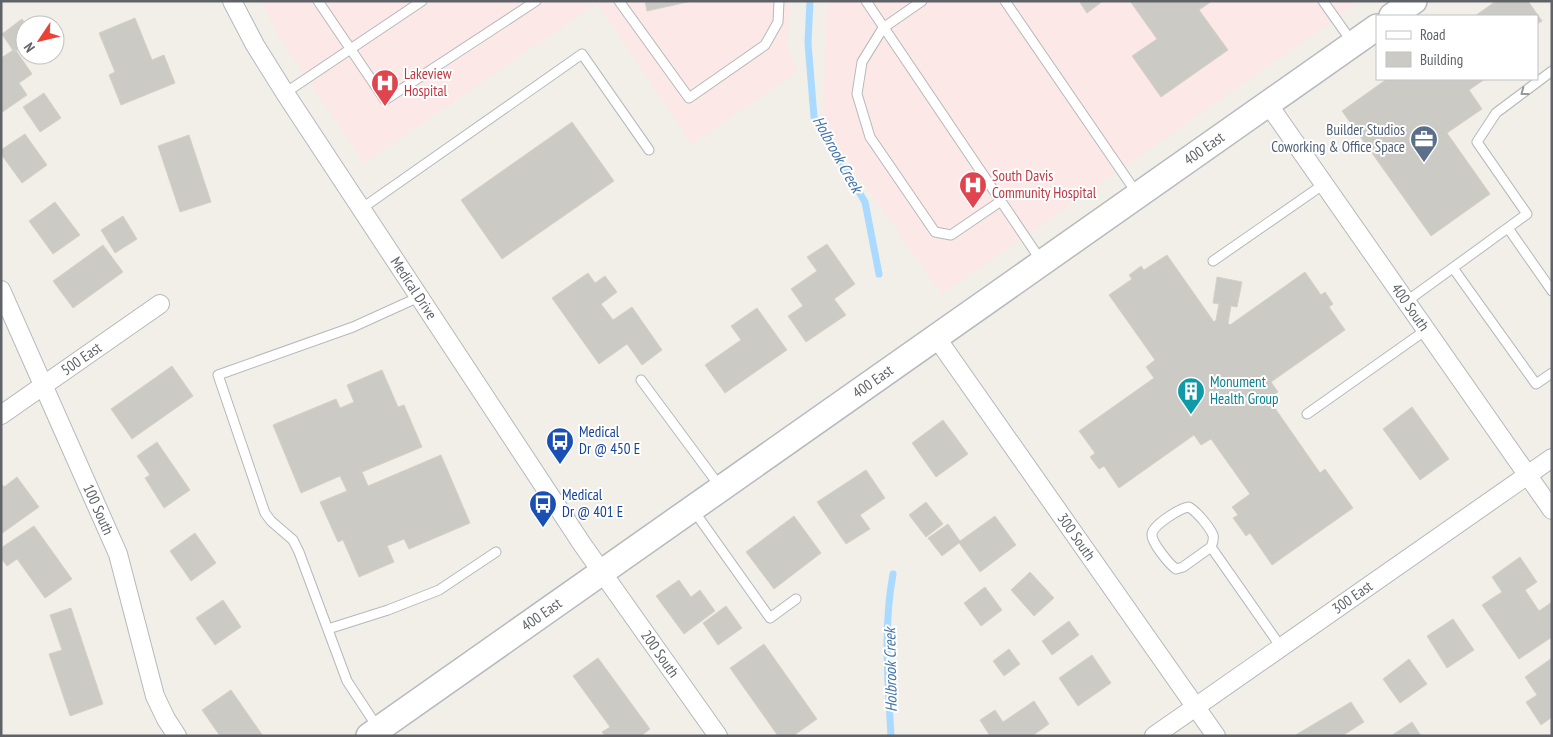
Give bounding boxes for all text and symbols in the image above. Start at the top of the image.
north arrow [15,15,65,65]
legend [1376,15,1538,80]
text: Road [1420,25,1446,44]
text: N [20,39,39,56]
text: Building [1420,50,1463,69]
place label: Lakeview Hospital [404,64,452,100]
hospital icon: Lakeview Hospital [370,68,400,107]
one-way arrow [1520,86,1530,95]
water label: Holbrook Creek [809,112,868,197]
place label: Builder Studios Coworking & Office Space [1271,120,1405,156]
office icon: Builder Studios Coworking & Office Space [1409,124,1439,163]
street label: 400 East [1180,127,1228,169]
place label: South Davis Community Hospital [992,166,1097,202]
hospital icon: South Davis Community Hospital [958,170,988,209]
street label: Medical Drive [387,253,441,323]
street label: 400 South [1387,280,1434,334]
street label: 500 East [57,338,105,379]
street label: 400 East [849,360,896,402]
place label: Monument Health Group [1210,372,1279,408]
building icon: Monument Health Group [1176,376,1206,415]
place label: Medical Dr @ 450 E [579,422,640,458]
bus stop icon: Medical Dr @ 450 E [545,426,575,465]
street label: 100 South [79,481,118,538]
place label: Medical Dr @ 401 E [562,485,623,521]
bus stop icon: Medical Dr @ 401 E [528,489,558,528]
street label: 300 South [1053,509,1100,564]
street label: 300 East [1328,576,1376,618]
street label: 400 East [517,593,565,635]
street label: 200 South [637,626,684,681]
water label: Holbrook Creek [879,626,901,712]

